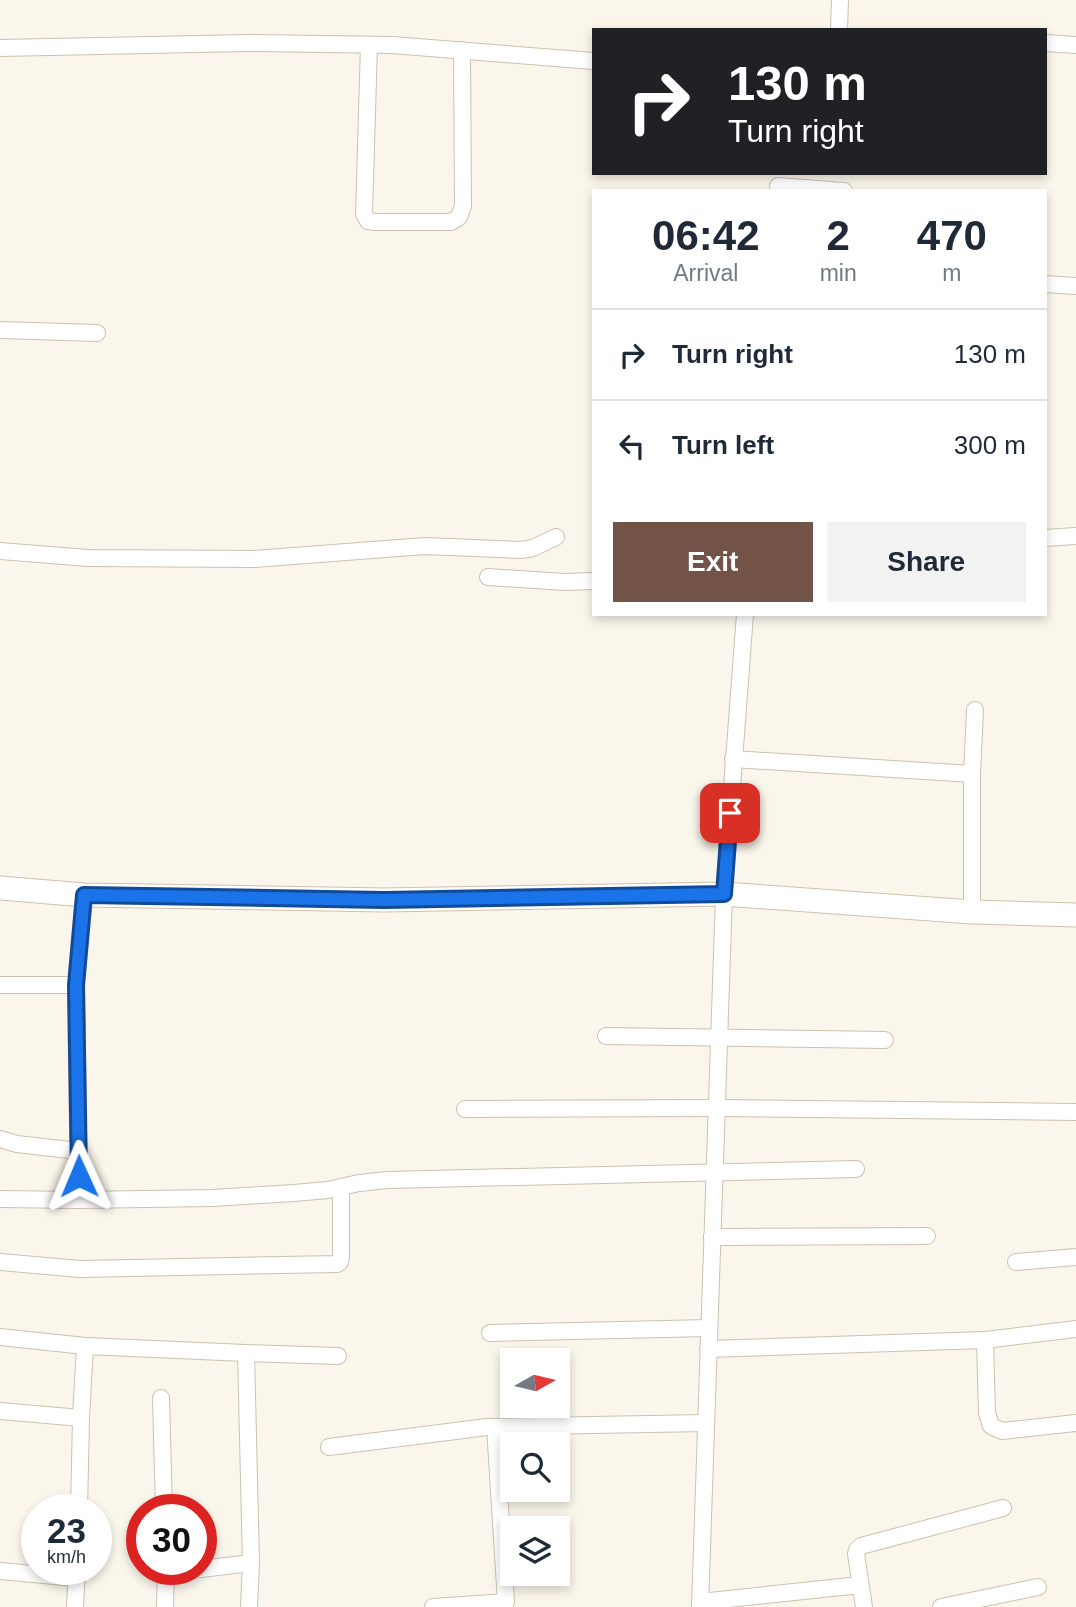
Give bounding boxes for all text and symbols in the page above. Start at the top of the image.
icon: right [613,56,704,147]
text: 130 m [728,56,867,110]
text: Turn right [728,113,864,149]
text: 06:42 [652,212,760,259]
text: 2 [826,212,850,259]
text: 470 [917,212,987,259]
text: Arrival [673,260,738,286]
text: min [820,260,857,286]
text: m [942,260,961,286]
icon: right [613,336,651,374]
text: Turn right [672,339,793,369]
text: 130 m [954,339,1026,369]
icon: left [613,427,651,465]
text: Turn left [672,430,774,460]
text: 300 m [954,430,1026,460]
button: Exit [613,522,813,602]
button: Share [827,522,1026,602]
pin [700,783,760,843]
icon: arrive [711,794,749,832]
position arrow [42,1139,116,1213]
north arrow [500,1348,570,1418]
map controls [500,1348,570,1586]
button: search [500,1432,570,1502]
speed limit sign: 30 [126,1494,217,1585]
text: 23 [47,1511,86,1550]
button: layers [500,1516,570,1586]
text: km/h [47,1547,86,1567]

